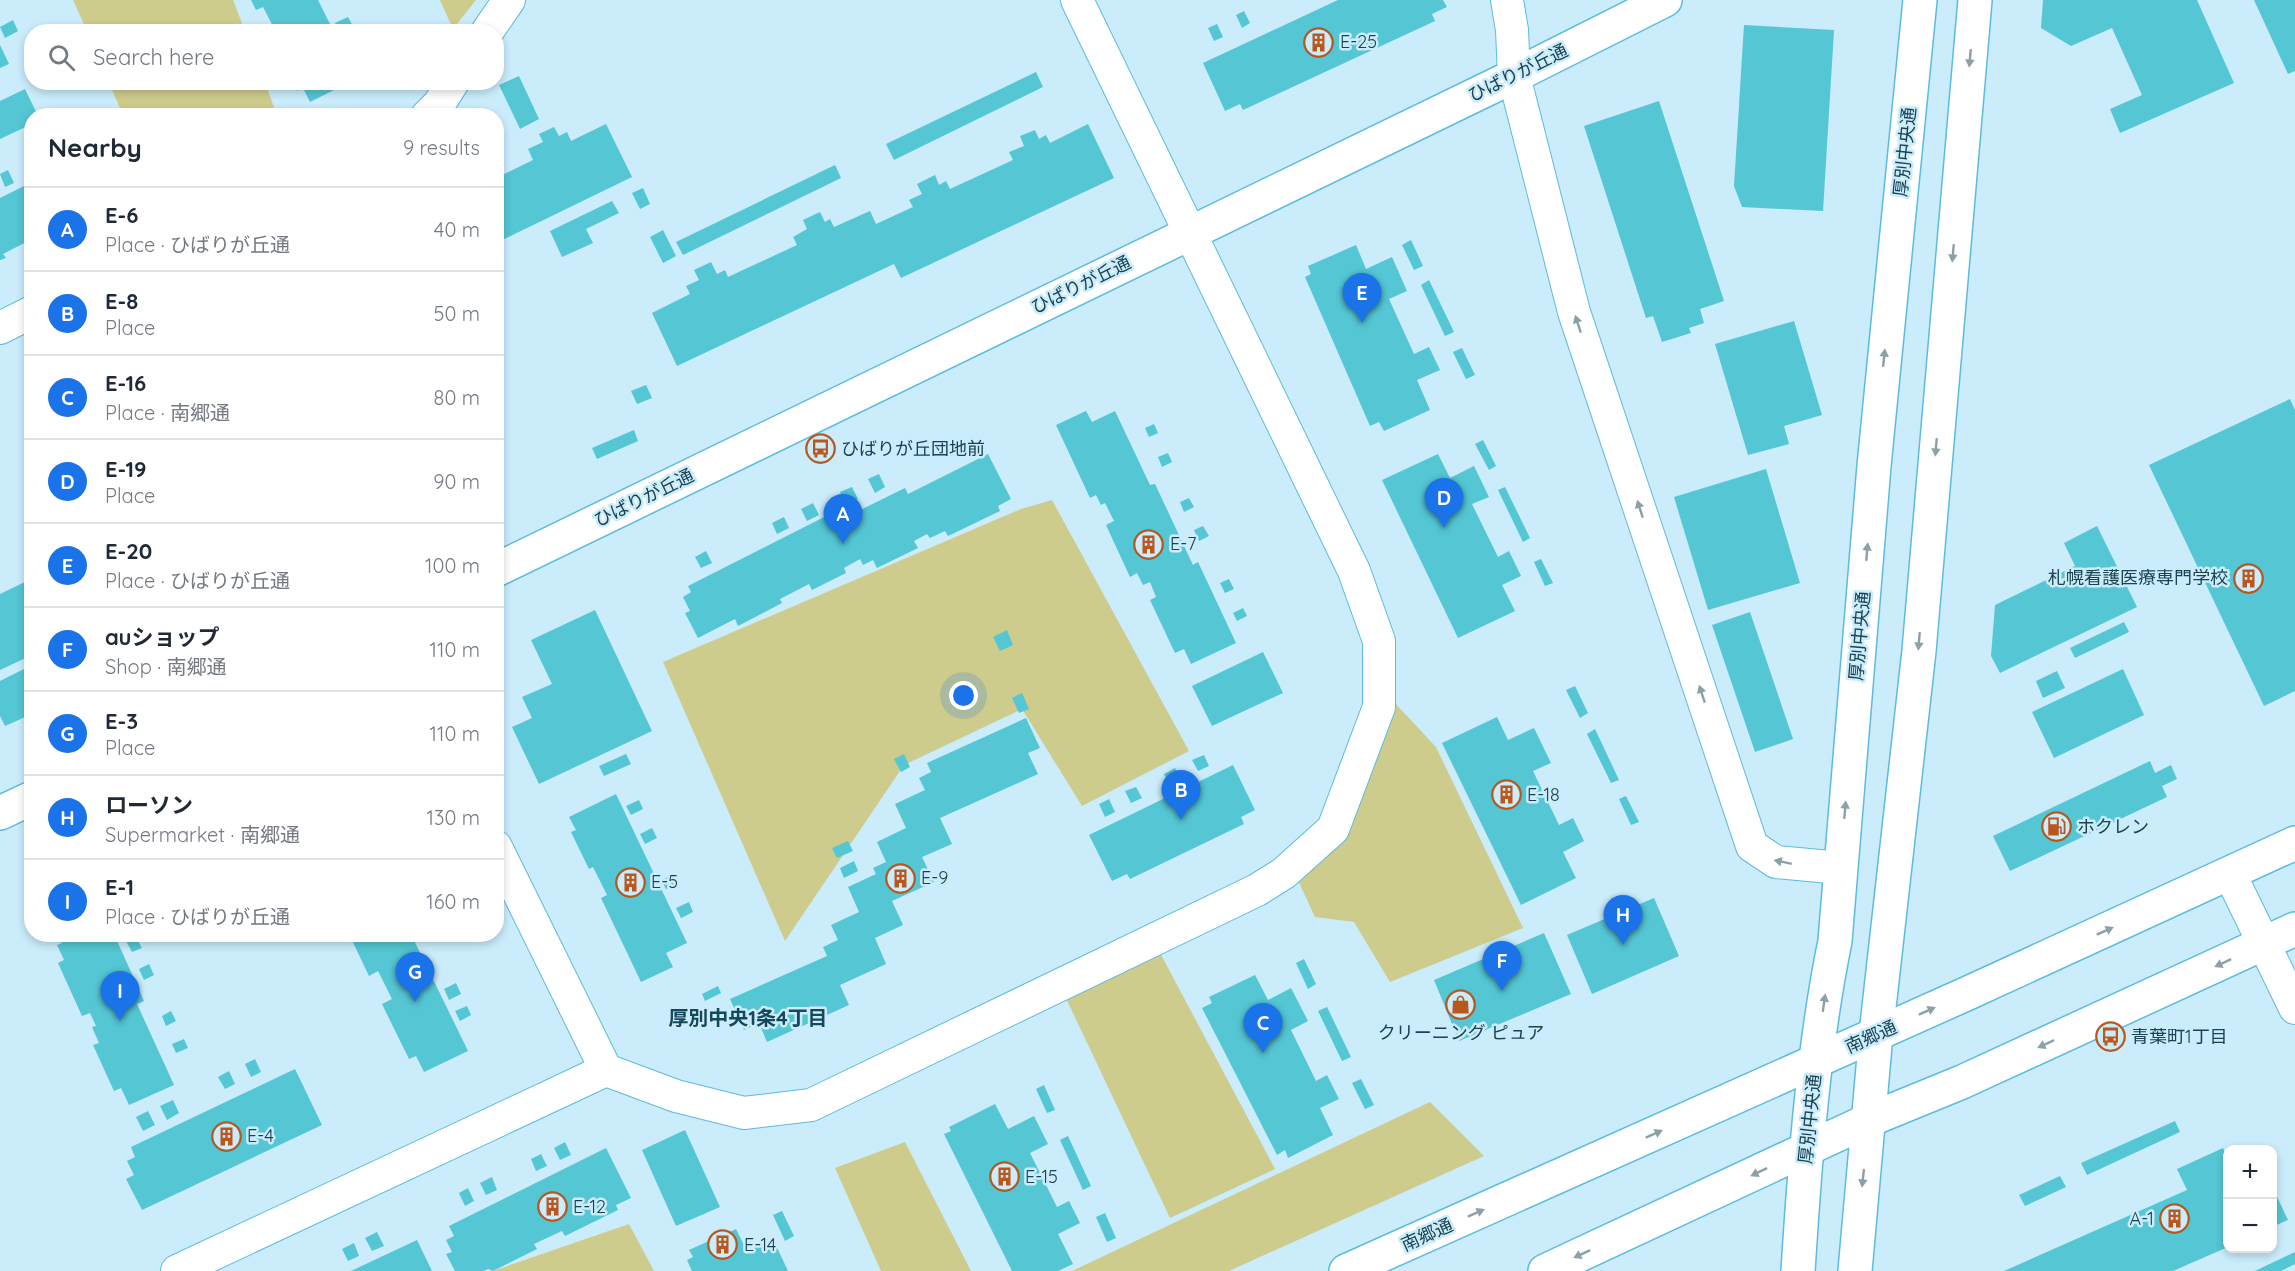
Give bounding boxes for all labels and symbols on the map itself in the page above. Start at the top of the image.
building icon: E-25 [1303,26,1335,58]
place label: E-25 [1340,30,1377,53]
street label: ひばりが丘通 [1464,39,1571,107]
one-way arrow [1965,49,1975,68]
street label: 厚別中央通 [1888,106,1921,198]
one-way arrow [1948,243,1958,262]
street label: ひばりが丘通 [1027,251,1134,319]
pin: E [1342,274,1382,323]
one-way arrow [1573,315,1583,333]
one-way arrow [1879,349,1889,368]
bus stop icon: ひばりが丘団地前 [804,433,836,465]
place label: ひばりが丘団地前 [841,437,985,460]
one-way arrow [1931,437,1941,456]
street label: ひばりが丘通 [590,464,697,532]
pin: D [1424,478,1464,528]
pin: A [824,494,862,544]
one-way arrow [1635,500,1644,518]
building icon: E-7 [1133,528,1165,560]
place label: E-7 [1170,532,1196,555]
one-way arrow [1862,543,1872,562]
building icon: 札幌看護医療専門学校 [2233,562,2265,594]
place label: 札幌看護医療専門学校 [2048,566,2228,589]
street label: 厚別中央通 [1844,590,1875,682]
one-way arrow [1915,632,1924,651]
your location [949,681,978,710]
one-way arrow [1696,685,1706,703]
pin: B [1162,770,1200,820]
building icon: E-18 [1490,779,1522,811]
place label: E-18 [1527,783,1560,806]
one-way arrow [1841,800,1850,819]
fuel station icon: ホクレン [2040,811,2072,843]
place label: ホクレン [2077,815,2149,838]
one-way arrow [1773,857,1792,866]
building icon: E-9 [884,862,916,894]
building icon: E-5 [614,866,646,898]
place label: E-9 [921,866,948,889]
place label: E-5 [651,870,678,893]
pin: H [1604,896,1642,945]
one-way arrow [2096,926,2114,936]
pin: F [1482,942,1522,991]
pin: G [396,952,434,1002]
one-way arrow [2214,958,2232,968]
pin: I [100,972,140,1021]
shop icon: クリーニング ピュア [1445,988,1477,1020]
one-way arrow [1819,994,1829,1013]
pin: C [1244,1004,1282,1053]
district label: 厚別中央1条4丁目 [668,1005,828,1030]
one-way arrow [1918,1006,1936,1016]
street label: 南郷通 [1841,1015,1900,1058]
place label: クリーニング ピュア [1378,1021,1544,1044]
bus stop icon: 青葉町1丁目 [2094,1021,2126,1053]
place label: 青葉町1丁目 [2131,1025,2228,1048]
one-way arrow [2037,1039,2054,1048]
street label: 厚別中央通 [1793,1073,1826,1165]
building icon: E-4 [210,1120,242,1152]
place label: E-4 [247,1124,274,1147]
one-way arrow [1646,1129,1663,1138]
building icon: E-15 [988,1161,1020,1193]
place label: E-15 [1025,1165,1058,1188]
one-way arrow [1751,1167,1768,1176]
one-way arrow [1858,1168,1868,1187]
building icon: E-12 [536,1191,568,1223]
place label: E-12 [573,1195,606,1218]
building icon: A-1 [2159,1203,2191,1235]
place label: A-1 [2130,1207,2154,1230]
one-way arrow [1468,1208,1486,1218]
street label: 南郷通 [1397,1213,1456,1256]
building icon: E-14 [707,1229,739,1261]
place label: E-14 [744,1233,776,1256]
one-way arrow [1573,1249,1591,1259]

